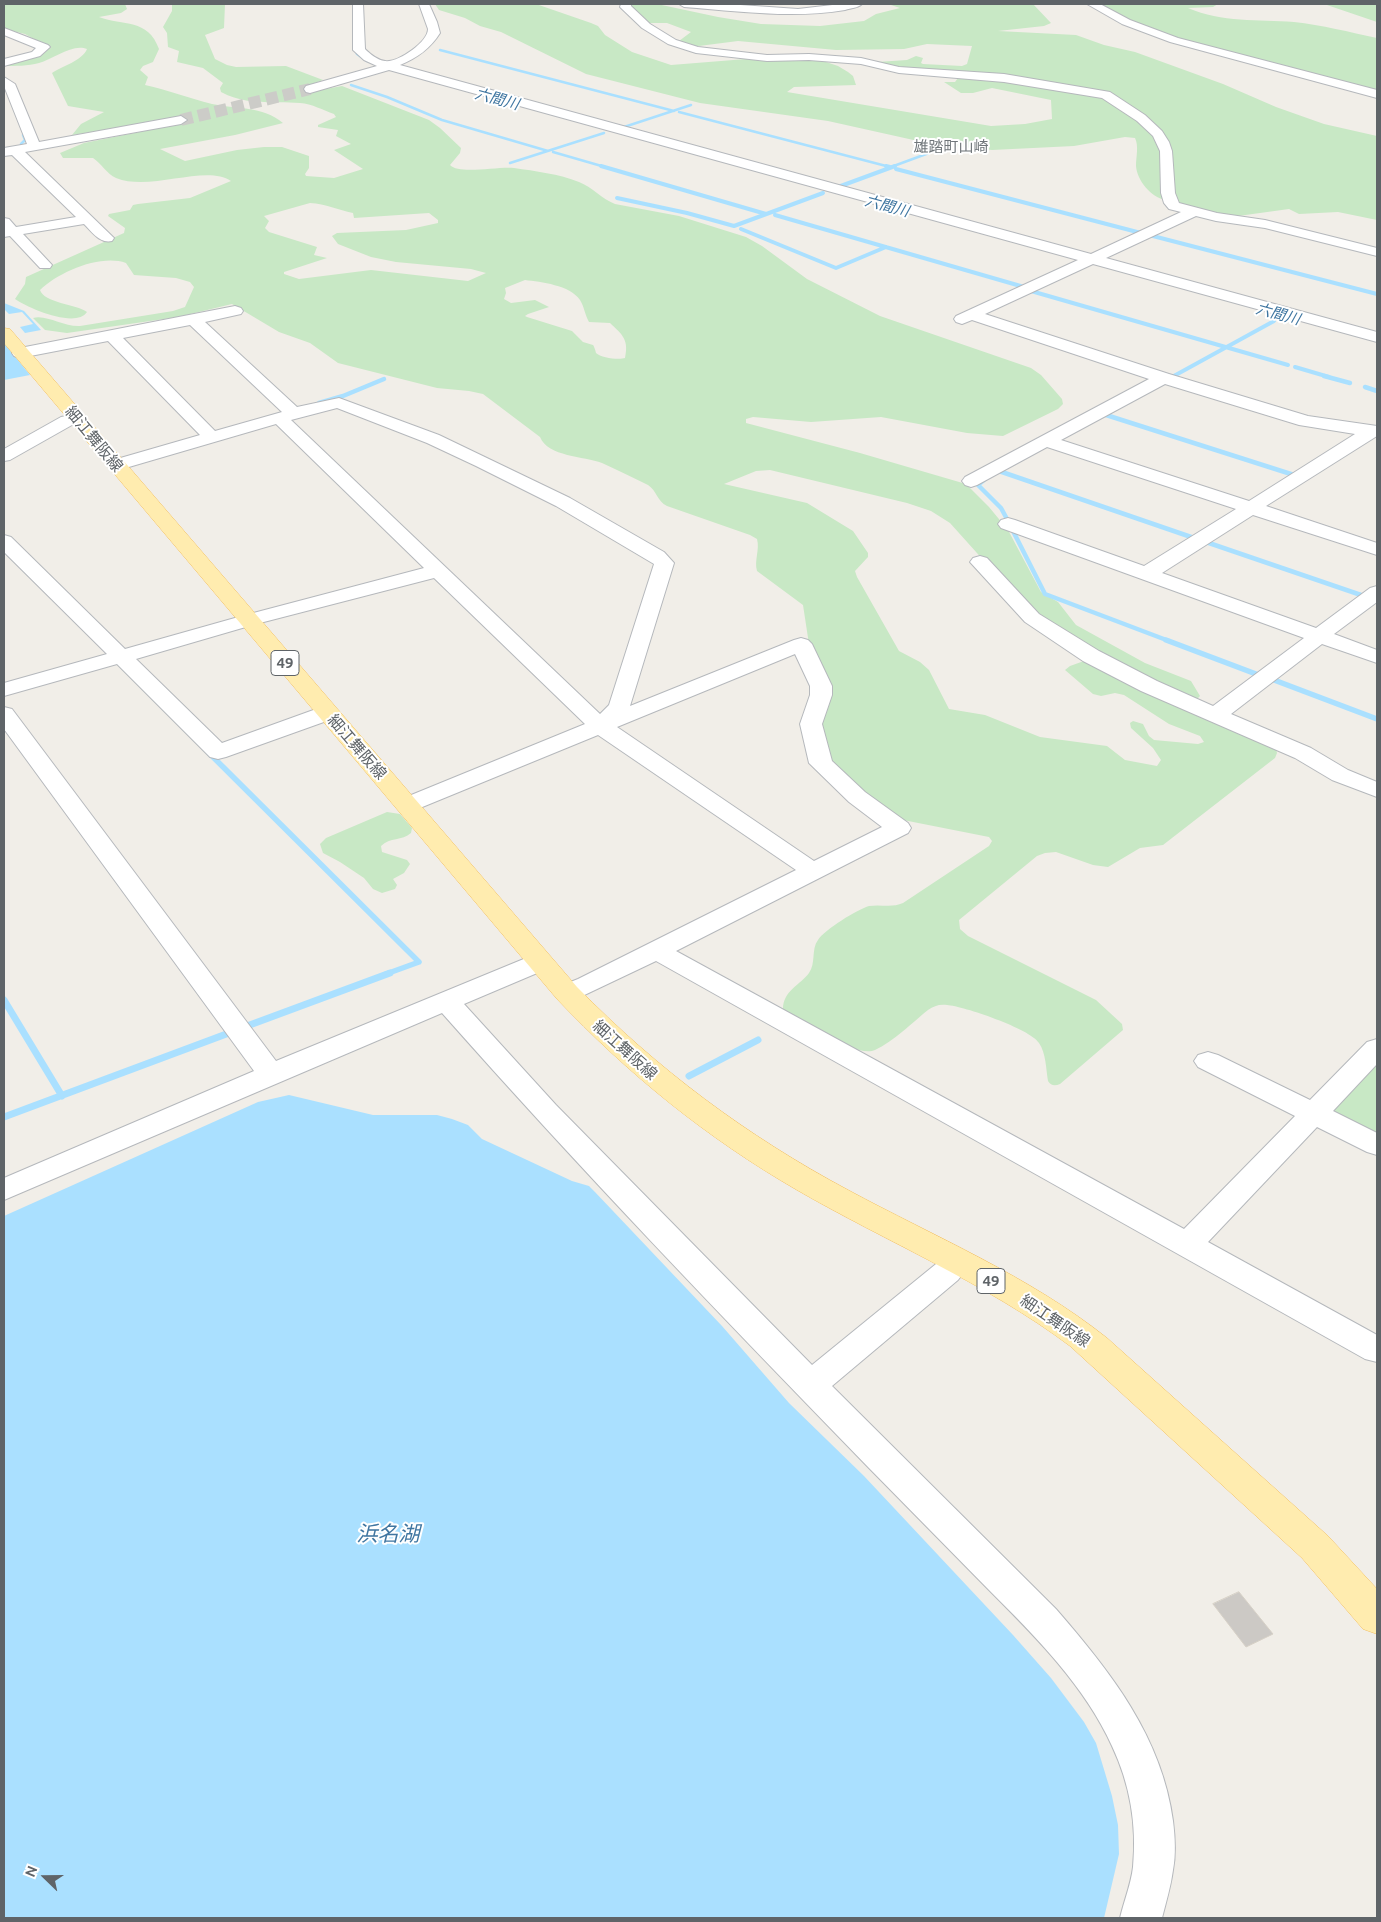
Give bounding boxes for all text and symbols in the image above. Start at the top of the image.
water label: 六間川 [473,84,521,114]
district label: 雄踏町山崎 [914,138,988,156]
water label: 六間川 [863,191,911,221]
water label: 六間川 [1254,299,1302,329]
street label: 細江舞阪線 [61,402,127,476]
road number: 49 [271,650,299,676]
street label: 細江舞阪線 [324,711,390,783]
street label: 細江舞阪線 [589,1016,661,1084]
road number: 49 [977,1268,1005,1294]
street label: 細江舞阪線 [1016,1291,1094,1351]
water label: 浜名湖 [357,1521,419,1547]
north arrow [20,1852,70,1902]
text: N [22,1864,40,1879]

